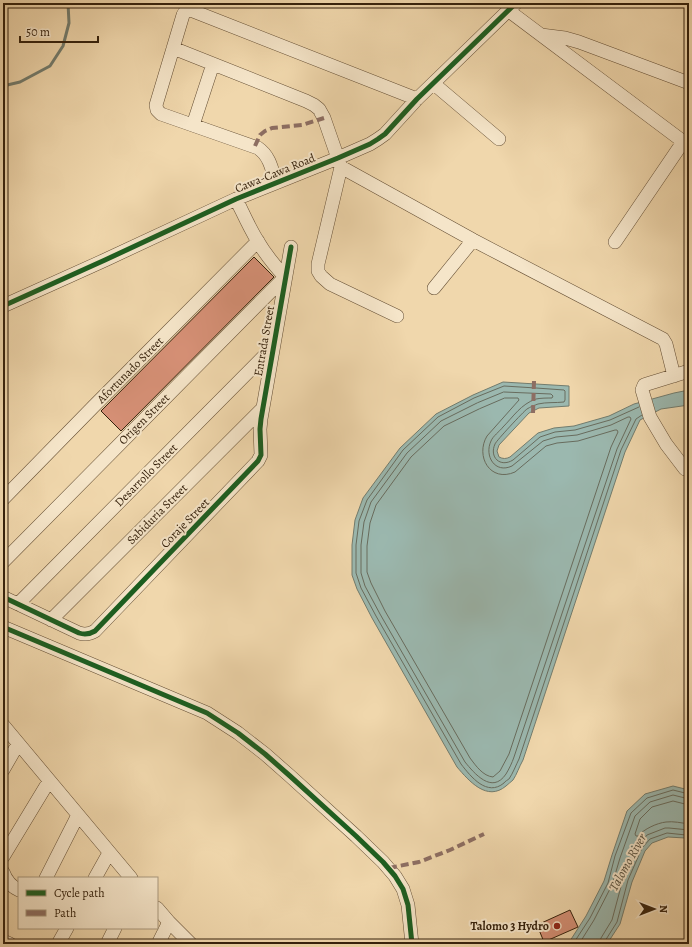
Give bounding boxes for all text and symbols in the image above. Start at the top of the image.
scale bar [20,18,98,44]
text: 50 m [26,24,50,40]
street label: Cawa-Cawa Road [232,149,318,196]
street label: Entrada Street [250,304,278,377]
street label: Afortunado Street [92,333,167,408]
street label: Origen Street [115,390,173,448]
street label: Desarrollo Street [111,440,181,510]
street label: Sabiduria Street [123,480,191,548]
street label: Coraje Street [157,495,213,551]
water label: Talomo River [605,830,650,894]
legend [18,877,158,929]
text: Cycle path [54,885,105,901]
north arrow [634,889,674,929]
text: Path [54,905,77,921]
text: N [656,905,671,913]
place label: Talomo 3 Hydro [470,918,549,934]
marker: Talomo 3 Hydro [552,921,562,931]

